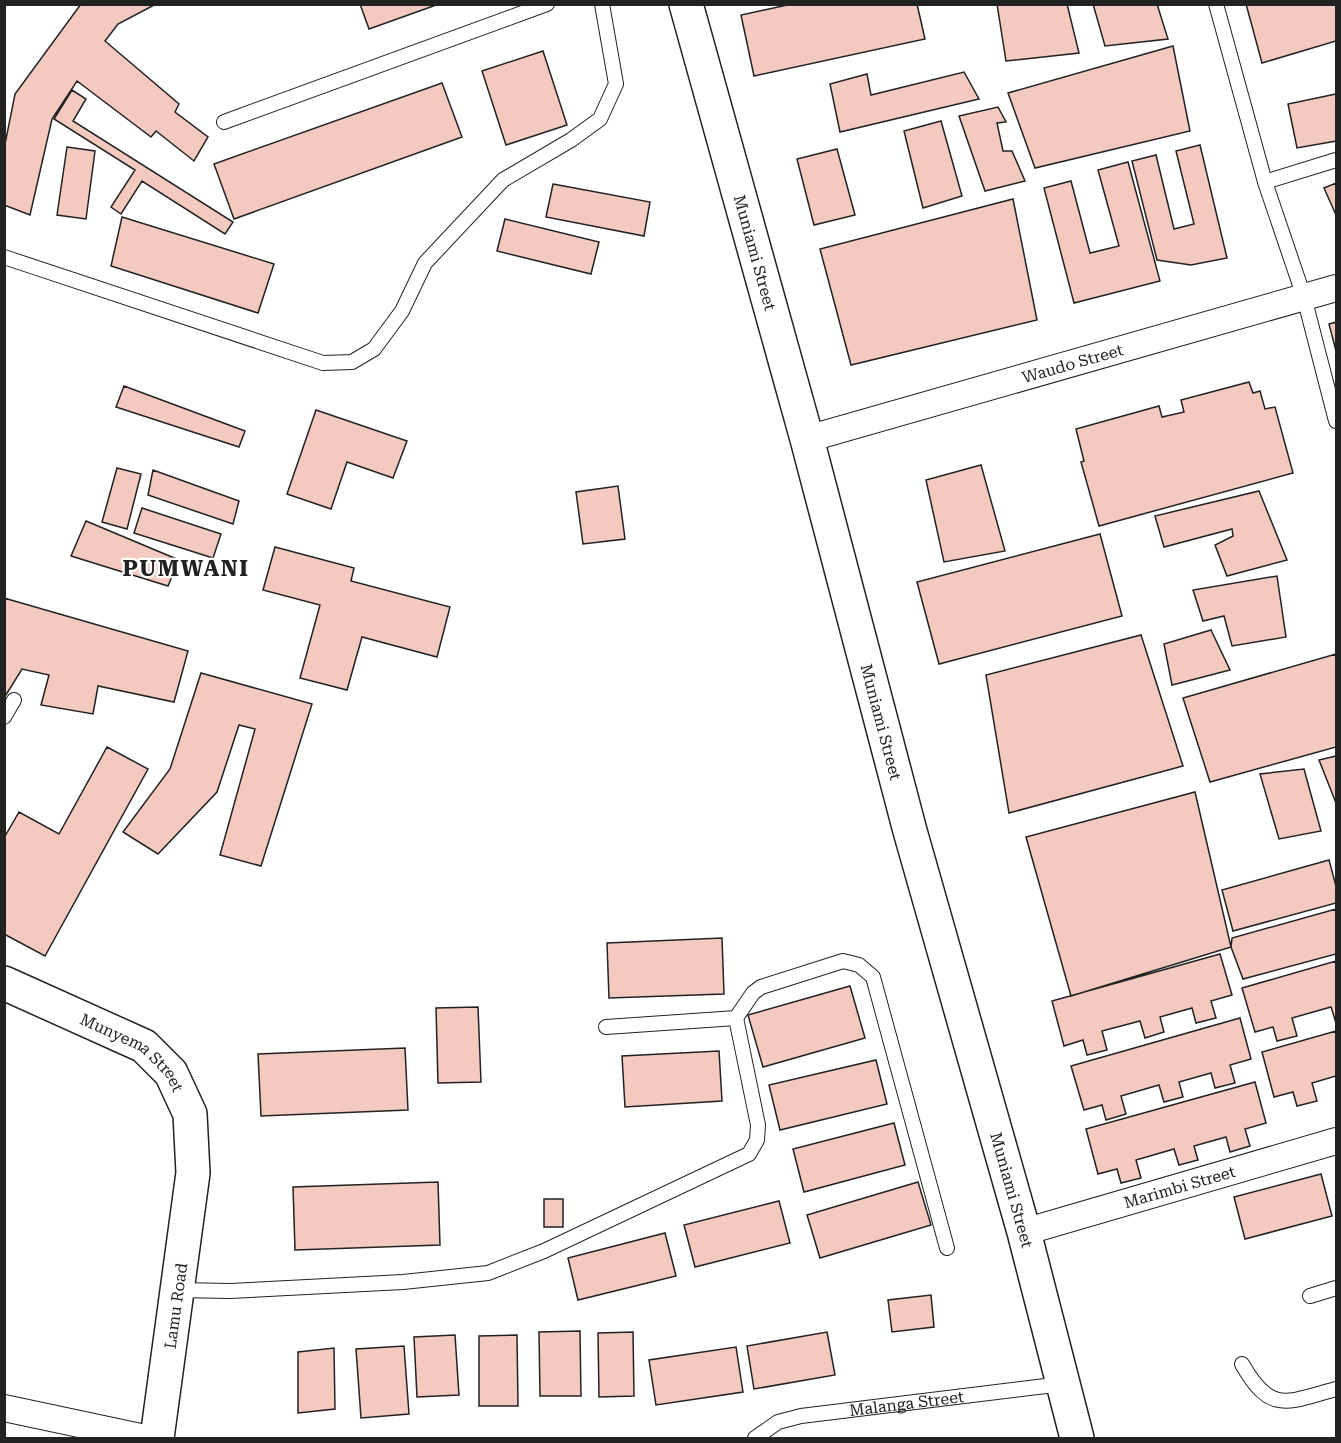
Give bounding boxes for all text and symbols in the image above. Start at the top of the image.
street label: Muniami Street [730,193,780,312]
street label: Waudo Street [1020,340,1125,387]
district label: PUMWANI [122,556,250,581]
street label: Muniami Street [857,662,906,782]
street label: Munyema Street [77,1009,188,1095]
street label: Muniami Street [987,1130,1037,1250]
street label: Marimbi Street [1122,1161,1238,1212]
street label: Lamu Road [161,1262,191,1350]
street label: Malanga Street [848,1387,965,1420]

